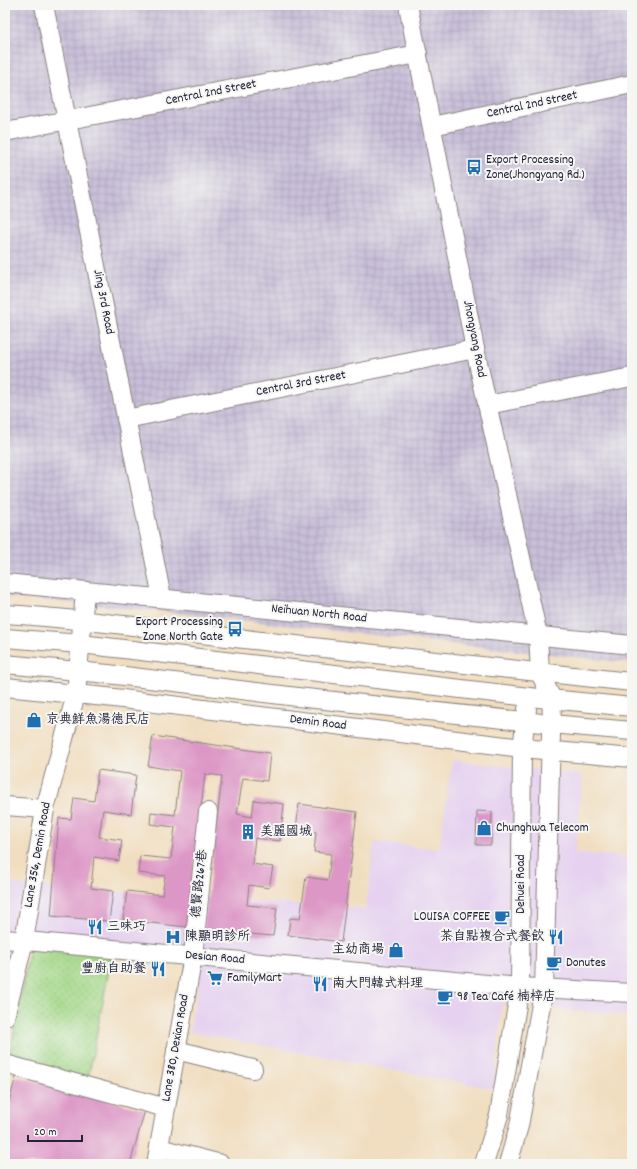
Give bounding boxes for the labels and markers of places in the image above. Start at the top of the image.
place label: Export Processing Zone(Jhongyang Rd.) [486,151,585,185]
bus stop icon: Export Processing Zone(Jhongyang Rd.) [465,158,483,176]
place label: Export Processing Zone North Gate [135,613,223,647]
bus stop icon: Export Processing Zone North Gate [226,620,244,638]
shop icon: 京典鮮魚湯德民店 [25,711,43,729]
place label: 京典鮮魚湯德民店 [46,711,150,730]
shop icon: Chunghwa Telecom [475,819,493,837]
place label: Chunghwa Telecom [496,819,589,838]
building icon: 美麗國城 [239,823,257,841]
place label: 美麗國城 [260,823,312,842]
place label: LOUISA COFFEE [414,908,490,927]
cafe icon: LOUISA COFFEE [493,908,511,926]
restaurant icon: 三味巧 [86,918,104,936]
place label: 三味巧 [107,918,146,937]
hospital icon: 陳顯明診所 [164,928,182,946]
place label: 陳顯明診所 [185,928,250,947]
place label: 茶自點複合式餐飲 [440,928,544,947]
restaurant icon: 茶自點複合式餐飲 [547,928,565,946]
place label: 主幼商場 [332,941,384,960]
shop icon: 主幼商場 [387,941,405,959]
cafe icon: Donutes [545,954,563,972]
place label: Donutes [566,954,606,973]
place label: 豐廚自助餐 [81,960,146,979]
restaurant icon: 豐廚自助餐 [149,960,167,978]
supermarket icon: FamilyMart [206,969,224,987]
place label: FamilyMart [227,969,282,988]
restaurant icon: 南大門韓式料理 [311,975,329,993]
place label: 南大門韓式料理 [332,975,423,994]
cafe icon: 98 Tea Café 楠梓店 [436,988,454,1006]
place label: 98 Tea Café 楠梓店 [457,988,556,1007]

